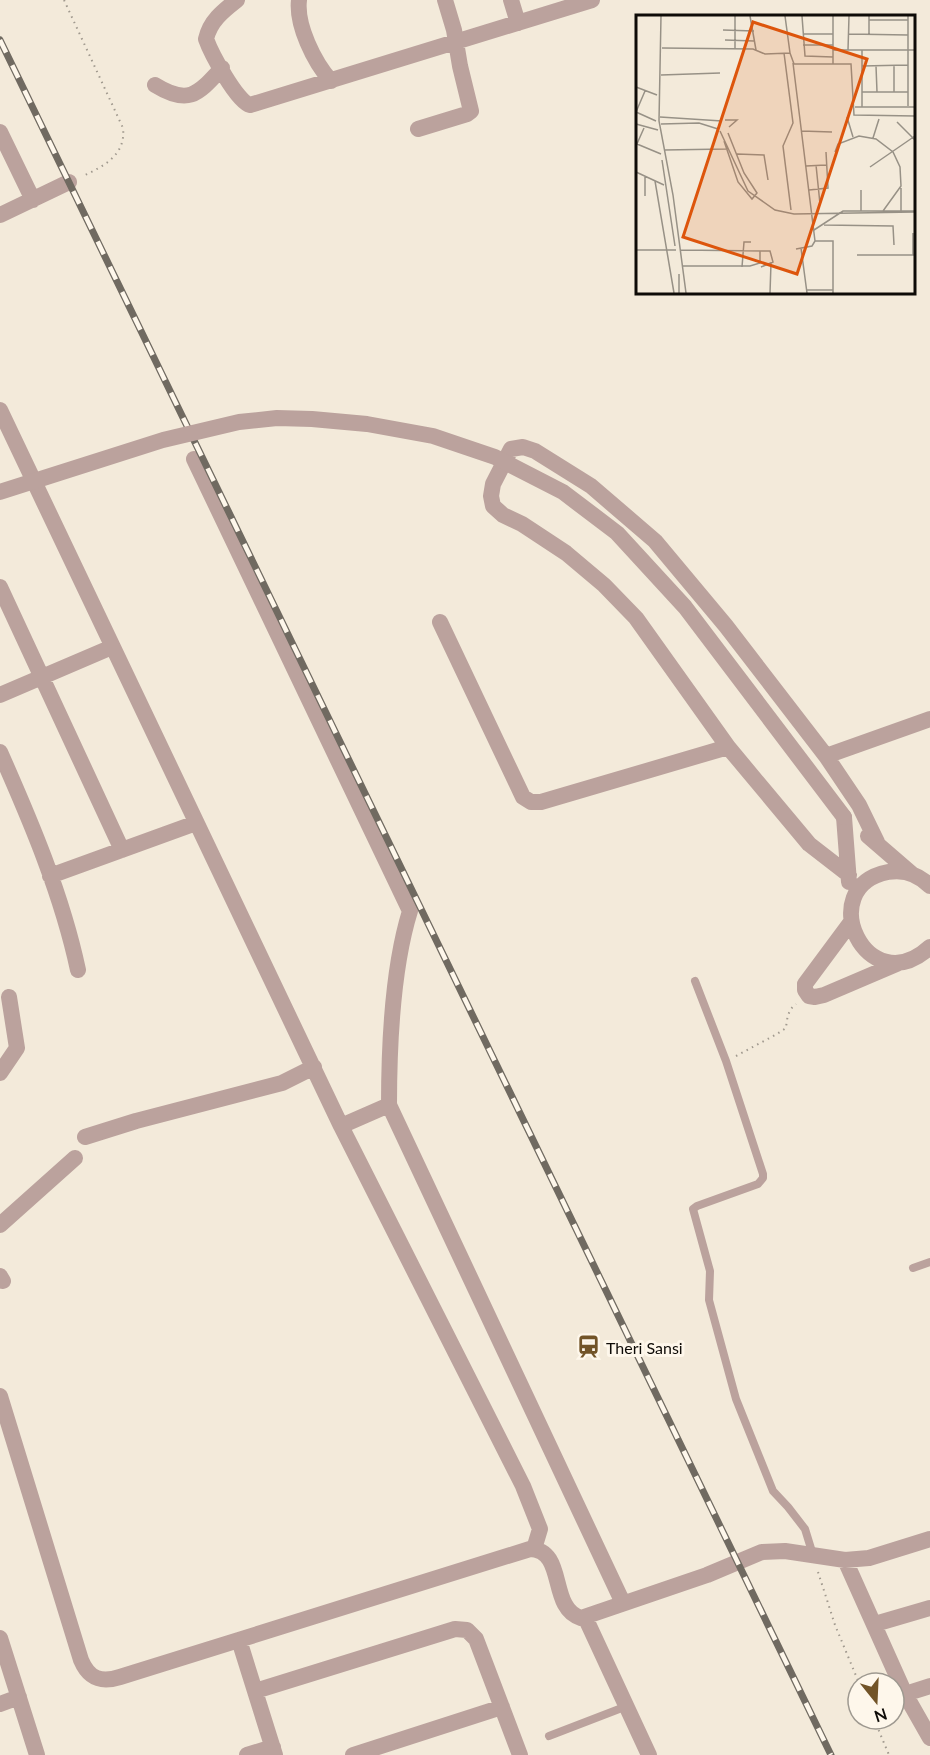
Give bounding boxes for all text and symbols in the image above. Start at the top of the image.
inset map [636,15,915,294]
station icon: Theri Sansi [575,1334,601,1360]
place label: Theri Sansi [606,1338,683,1357]
north arrow [846,1671,906,1731]
text: N [872,1705,890,1727]

